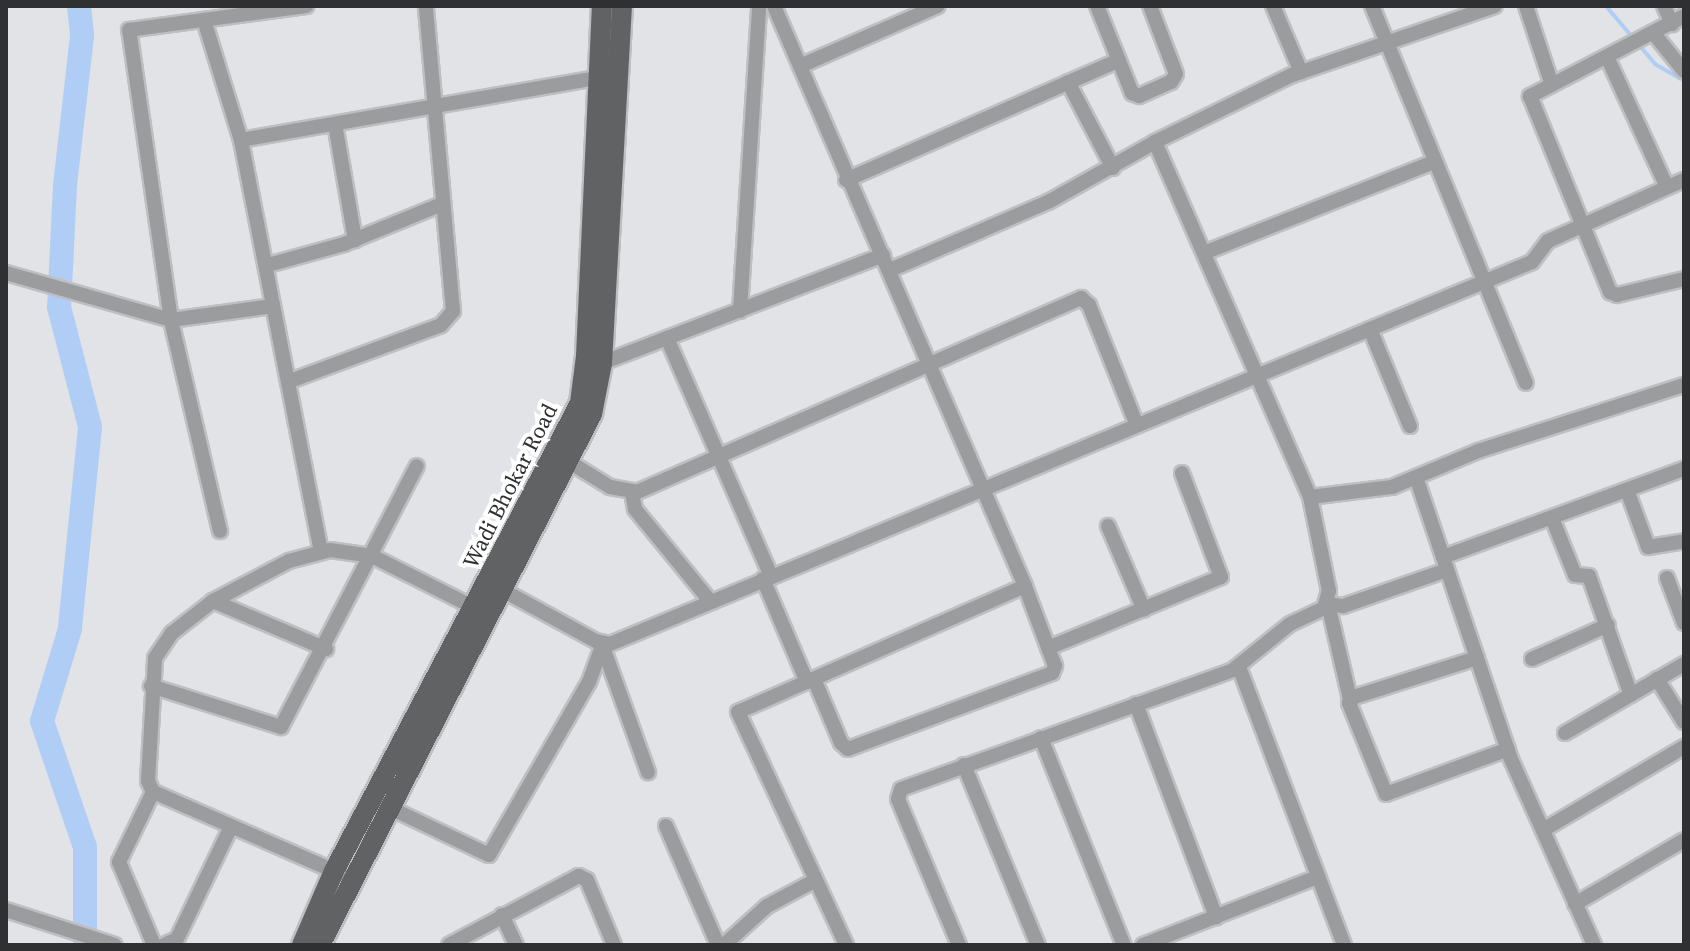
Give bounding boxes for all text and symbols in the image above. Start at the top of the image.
street label: Wadi Bhokar Road [457,399,563,573]

